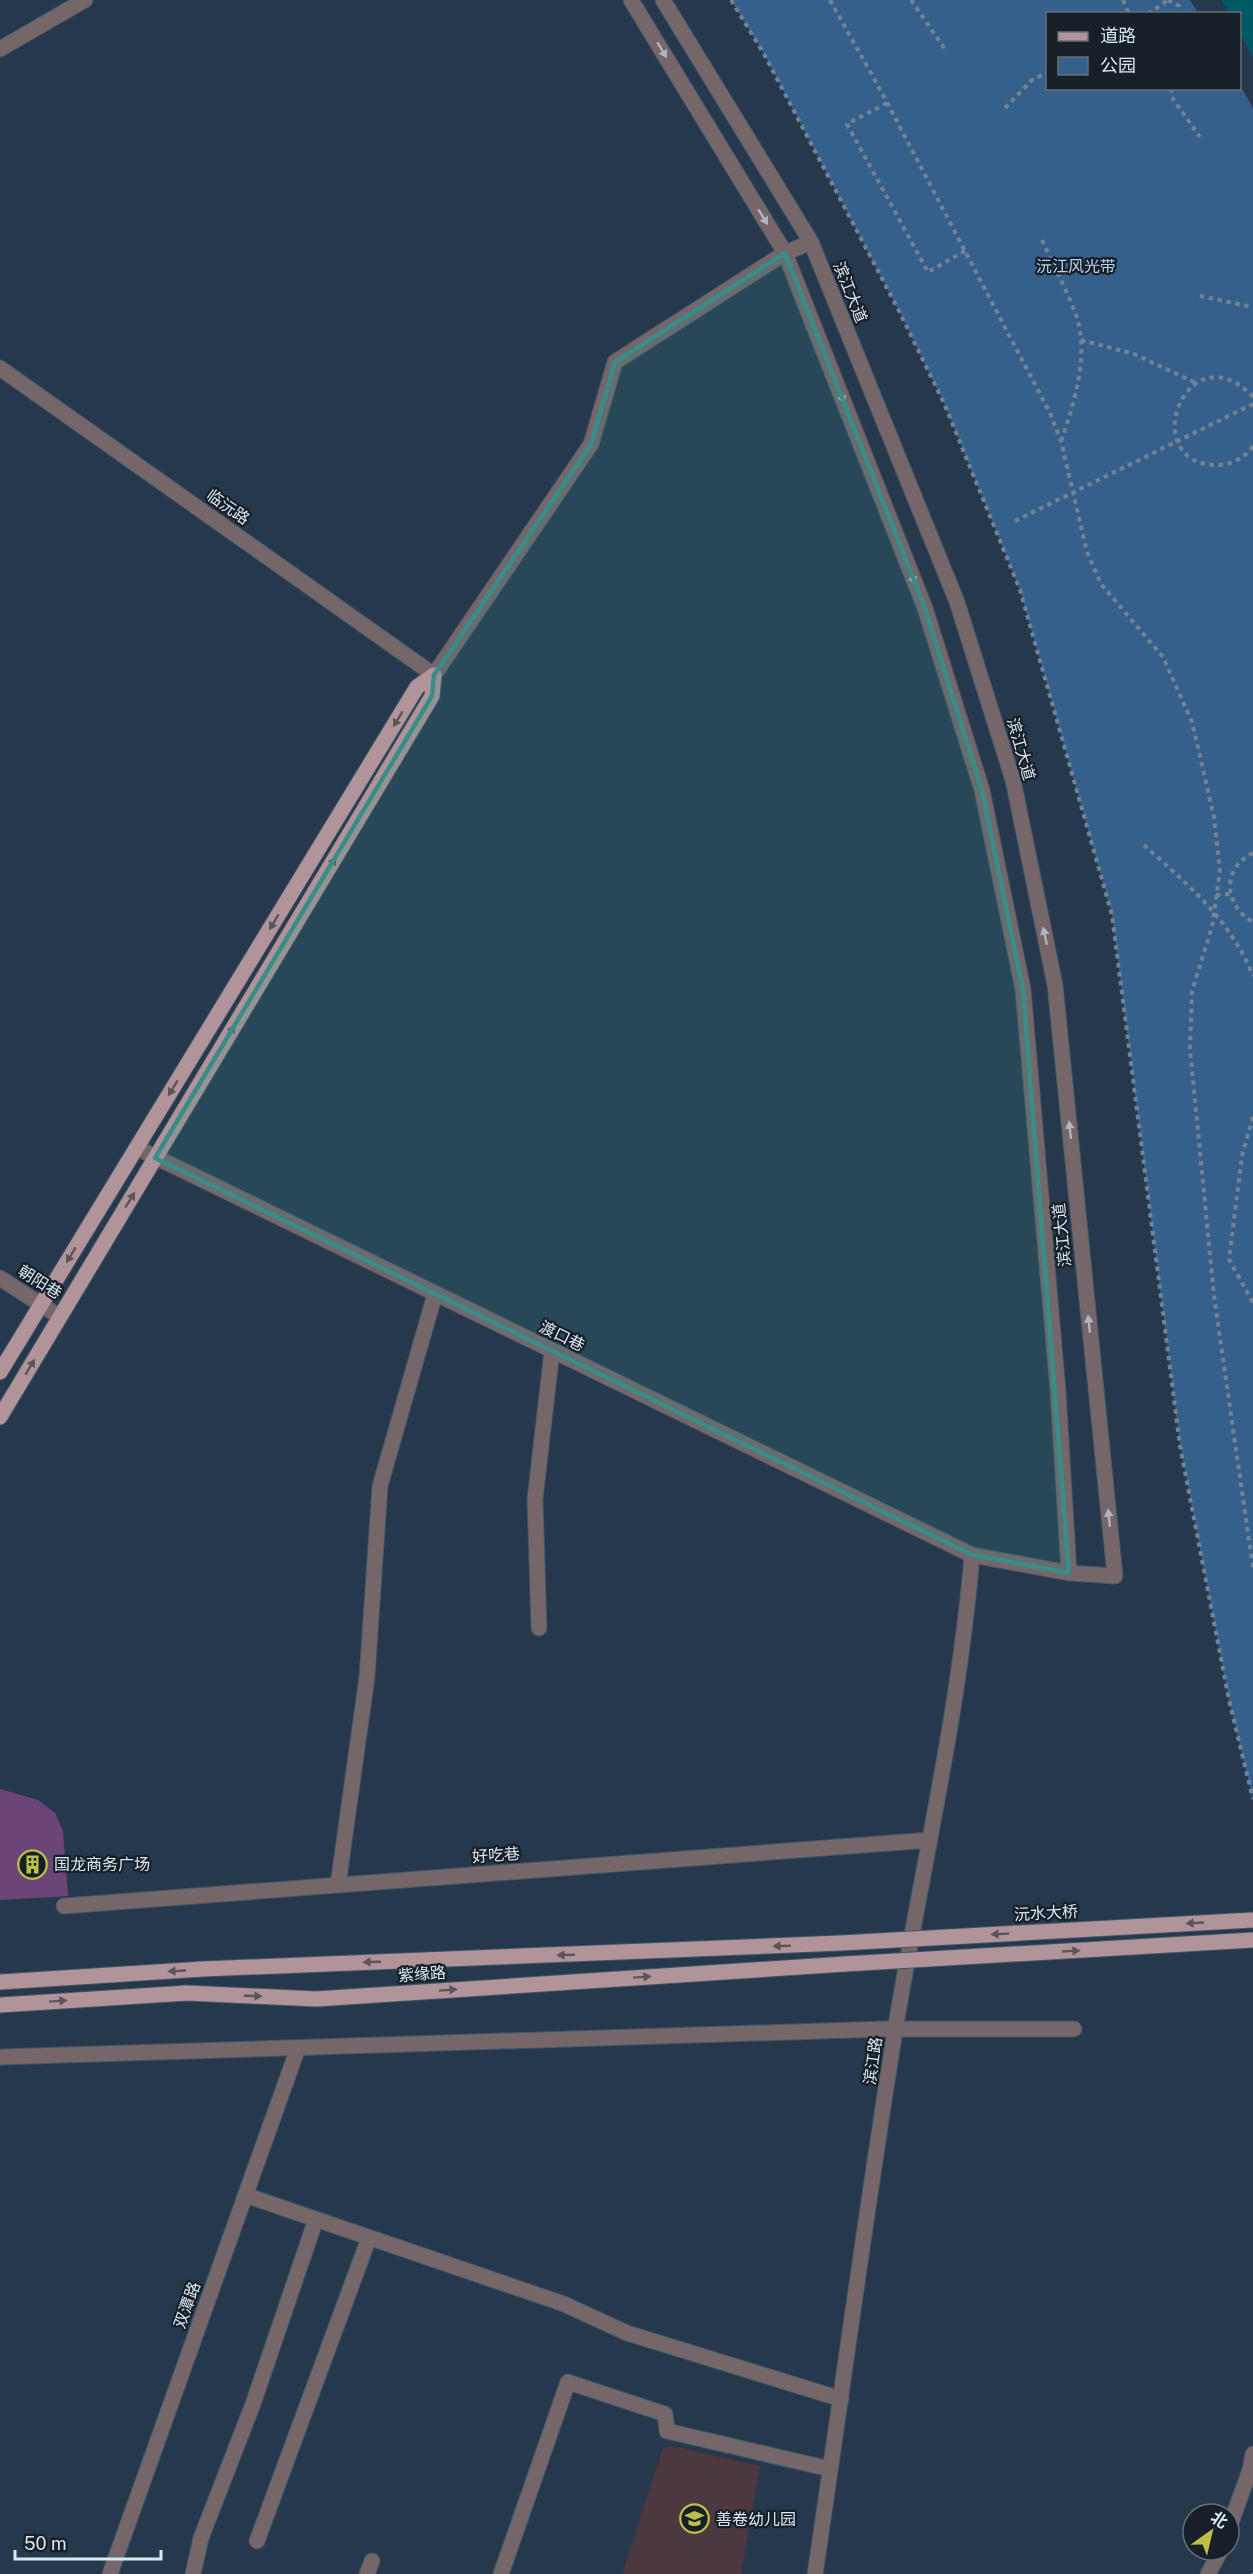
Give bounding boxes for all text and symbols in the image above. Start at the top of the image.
legend [1046,12,1241,90]
text: 道路 [1100,25,1136,46]
one-way arrow [656,42,667,58]
text: 公园 [1100,55,1136,76]
one-way arrow [757,209,768,225]
park label: 沅江风光带 [1036,257,1116,276]
street label: 滨江大道 [829,259,871,325]
one-way arrow [836,386,846,404]
street label: 临沅路 [203,485,253,529]
one-way arrow [907,568,917,586]
one-way arrow [392,711,403,727]
street label: 滨江大道 [1003,716,1039,782]
one-way arrow [325,857,336,873]
one-way arrow [269,914,280,930]
one-way arrow [1040,927,1049,946]
one-way arrow [225,1025,236,1041]
one-way arrow [168,1080,178,1097]
one-way arrow [1065,1120,1075,1139]
one-way arrow [125,1192,136,1208]
street label: 滨江大道 [1049,1202,1075,1268]
one-way arrow [66,1247,77,1263]
street label: 朝阳巷 [15,1261,65,1303]
one-way arrow [1084,1314,1094,1333]
street label: 渡口巷 [536,1317,588,1355]
one-way arrow [25,1358,35,1375]
one-way arrow [1104,1508,1114,1527]
street label: 好吃巷 [471,1844,521,1866]
building icon: 国龙商务广场 [17,1848,49,1880]
place label: 国龙商务广场 [54,1855,150,1874]
street label: 沅水大桥 [1014,1902,1078,1924]
one-way arrow [1185,1918,1204,1928]
one-way arrow [990,1930,1009,1939]
one-way arrow [773,1941,792,1950]
one-way arrow [1062,1946,1081,1956]
one-way arrow [557,1950,576,1959]
one-way arrow [362,1958,381,1967]
street label: 紫缘路 [397,1963,447,1985]
one-way arrow [167,1966,186,1976]
one-way arrow [633,1973,652,1982]
one-way arrow [438,1985,457,1995]
one-way arrow [244,1991,263,2001]
one-way arrow [49,1997,68,2006]
street label: 滨江路 [860,2036,886,2086]
street label: 双潭路 [170,2279,204,2331]
north arrow [1181,2502,1241,2562]
school or university icon: 善卷幼儿园 [679,2503,711,2535]
text: 北 [1207,2508,1231,2532]
place label: 善卷幼儿园 [716,2510,796,2529]
scale bar [15,2523,160,2561]
text: 50 m [24,2533,67,2554]

